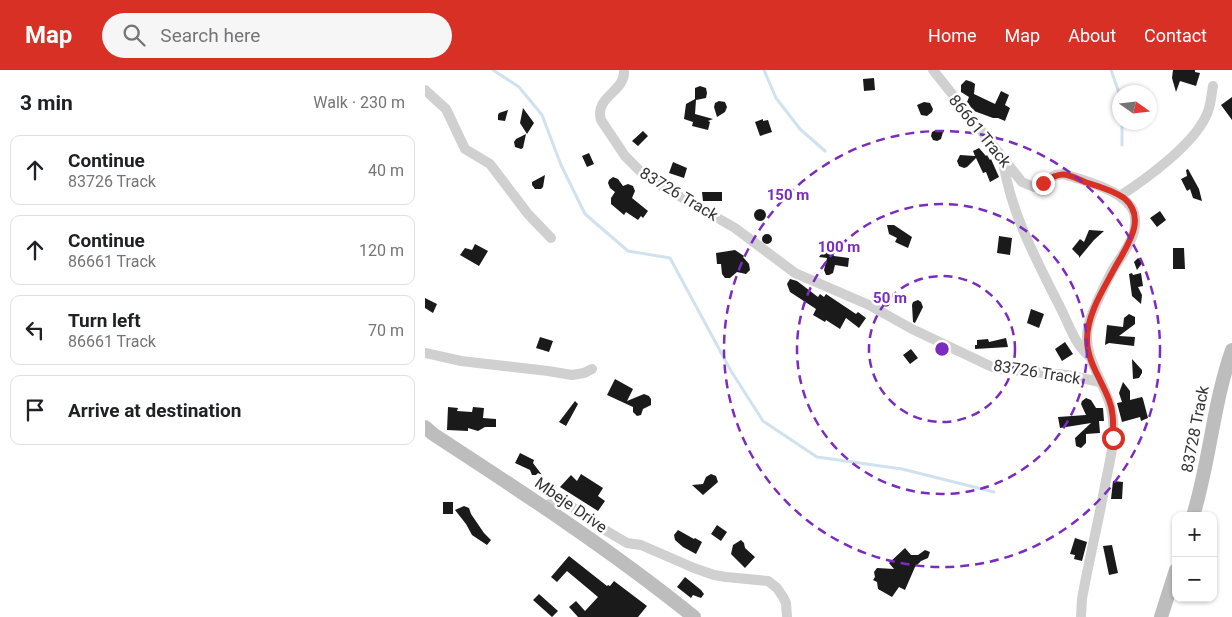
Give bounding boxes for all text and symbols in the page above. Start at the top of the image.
search box [102,13,452,58]
text: Map [25,21,72,49]
icon: search [120,21,148,49]
text: Search here [160,24,260,47]
text: Home [928,25,977,46]
text: Map [1005,25,1040,46]
text: About [1068,25,1116,46]
text: Contact [1144,25,1207,46]
north arrow [1112,85,1157,130]
text: 3 min [20,91,73,115]
street label: 86661 Track [945,91,1016,172]
text: Walk · 230 m [313,93,405,112]
text: Continue [68,149,145,172]
icon: ahead [21,156,49,184]
text: 40 m [368,161,404,180]
street label: 83726 Track [636,163,722,225]
text: 83726 Track [68,172,156,191]
route end [1032,172,1055,195]
text: 150 m [767,186,809,204]
text: Continue [68,229,145,252]
icon: ahead [21,236,49,264]
text: 100 m [818,238,860,256]
text: 120 m [359,241,404,260]
text: 86661 Track [68,252,156,271]
text: 50 m [873,289,907,307]
text: Turn left [68,309,141,332]
icon: left [21,316,49,344]
text: 70 m [368,321,404,340]
text: 86661 Track [68,332,156,351]
centre of rings [933,340,951,358]
street label: 83726 Track [992,356,1083,388]
street label: 83728 Track [1177,383,1213,474]
icon: arrive [21,396,49,424]
text: Arrive at destination [68,399,241,422]
route start [1102,427,1125,450]
street label: Mbeje Drive [531,473,611,537]
map controls [1172,512,1217,602]
button: + [1172,512,1217,557]
button: − [1172,557,1217,602]

